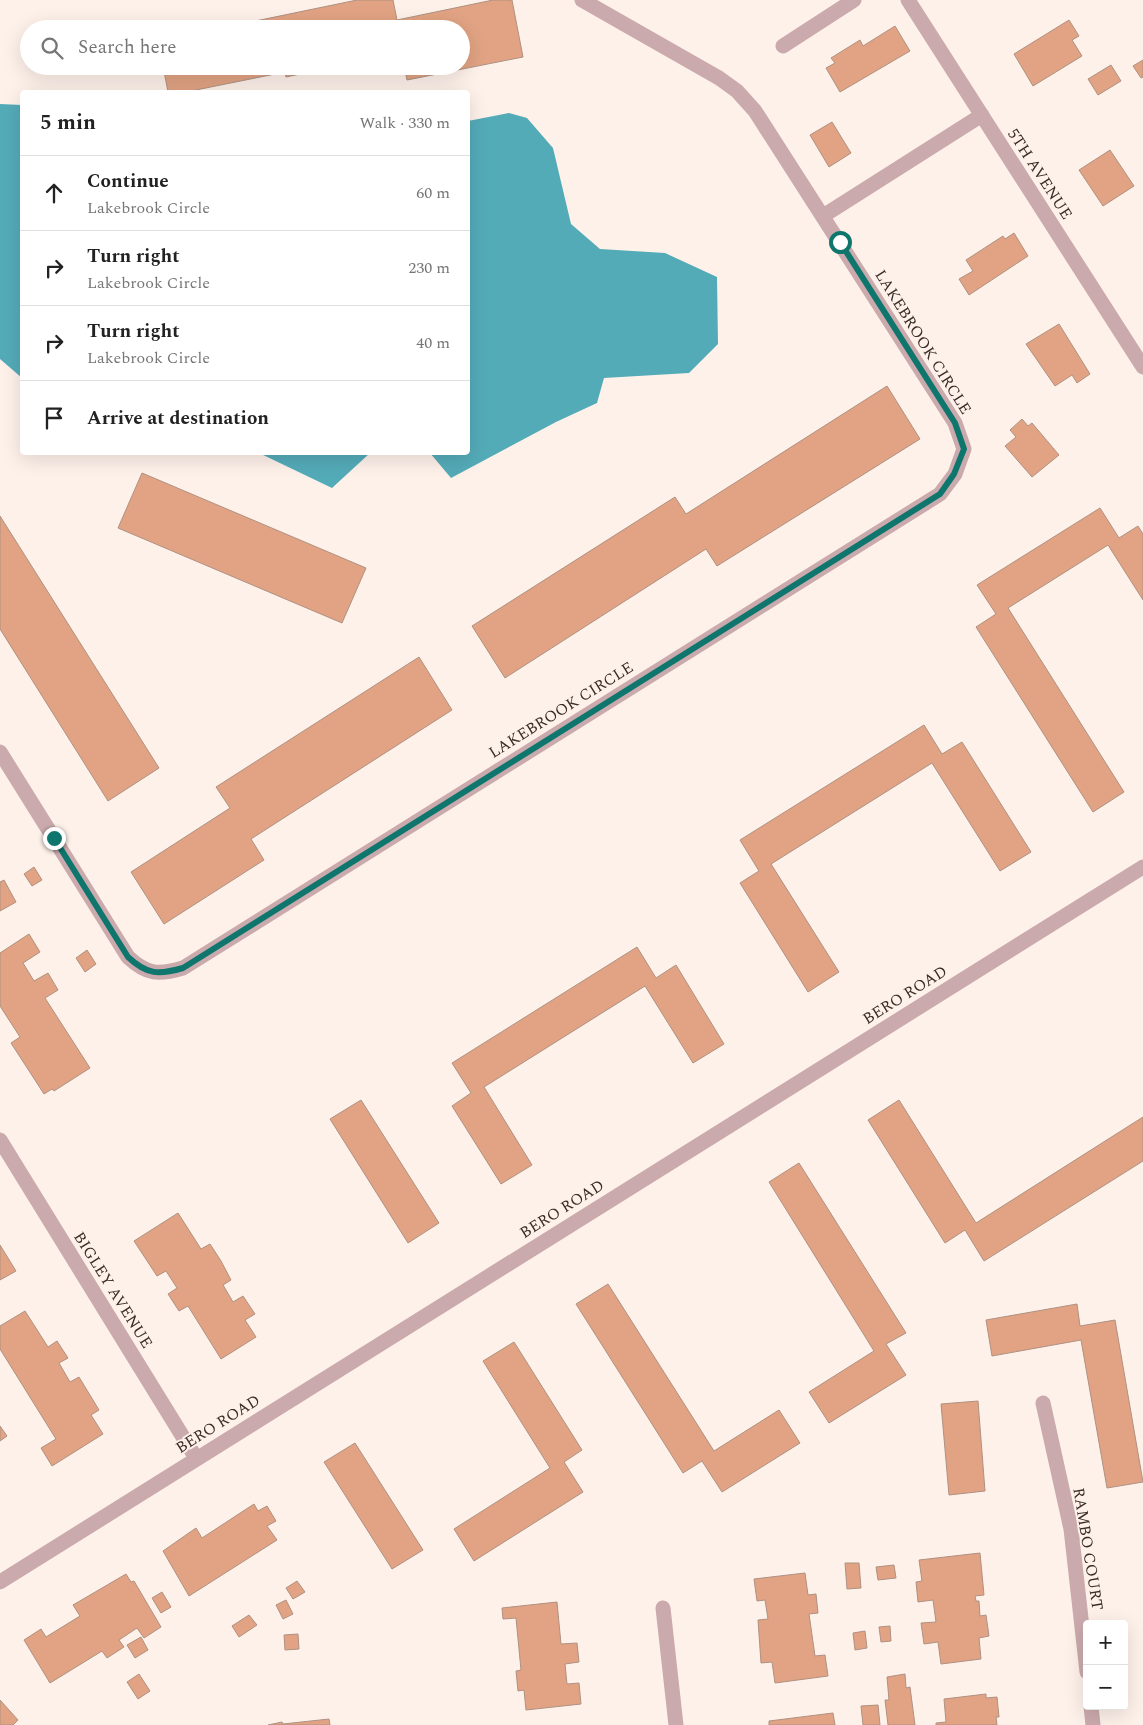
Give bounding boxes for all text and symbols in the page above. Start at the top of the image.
search box [20,20,470,75]
text: Search here [78,33,177,62]
icon: search [38,34,66,62]
text: 5 min [40,107,96,139]
text: Walk · 330 m [359,111,450,135]
street label: 5TH AVENUE [1001,124,1079,224]
text: Continue [87,167,169,196]
icon: ahead [40,179,68,207]
text: 60 m [416,181,450,205]
text: Lakebrook Circle [87,196,210,220]
route start [829,231,852,254]
text: Turn right [87,242,180,271]
icon: right [40,254,68,282]
text: 230 m [408,256,450,280]
street label: LAKEBROOK CIRCLE [869,265,977,419]
text: Lakebrook Circle [87,271,210,295]
text: Turn right [87,317,180,346]
icon: right [40,329,68,357]
text: 40 m [416,331,450,355]
text: Lakebrook Circle [87,346,210,370]
icon: arrive [40,404,68,432]
text: Arrive at destination [87,404,269,433]
street label: LAKEBROOK CIRCLE [484,656,638,764]
route end [43,827,66,850]
street label: BERO ROAD [858,959,952,1031]
street label: BERO ROAD [515,1173,609,1245]
street label: BIGLEY AVENUE [67,1227,159,1353]
street label: BERO ROAD [171,1388,265,1460]
street label: RAMBO COURT [1066,1486,1110,1612]
map controls [1083,1620,1128,1710]
button: + [1083,1620,1128,1665]
button: − [1083,1665,1128,1710]

